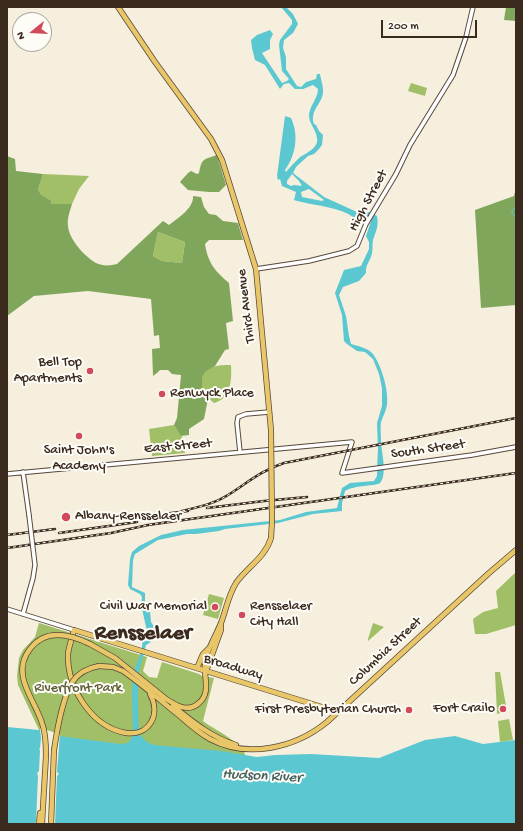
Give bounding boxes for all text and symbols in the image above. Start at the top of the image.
north arrow [12,12,52,52]
scale bar [383,12,479,38]
text: 200 m [388,20,419,34]
text: N [15,30,28,41]
street label: High Street [346,167,392,235]
street label: Third Avenue [234,268,260,344]
place label: Bell Top Apartments [14,355,82,388]
marker: Bell Top Apartments [85,366,95,376]
place label: Renwyck Place [170,386,254,402]
marker: Renwyck Place [157,389,167,399]
marker: Saint John's Academy [74,431,84,441]
street label: East Street [143,436,213,458]
street label: South Street [390,437,466,463]
place label: Saint John's Academy [44,443,114,476]
place label: Albany-Rensselaer [75,509,181,525]
marker: Albany-Rensselaer [60,511,72,523]
place label: Civil War Memorial [100,599,207,615]
place label: Rensselaer City Hall [250,599,312,632]
marker: Civil War Memorial [210,602,220,612]
marker: Rensselaer City Hall [237,610,247,620]
street label: Columbia Street [346,614,426,690]
district label: Rensselaer [94,622,192,648]
street label: Broadway [201,651,265,685]
park label: Riverfront Park [34,681,122,697]
place label: Fort Crailo [433,701,495,717]
place label: First Presbyterian Church [255,702,401,718]
marker: Fort Crailo [498,704,508,714]
marker: First Presbyterian Church [404,705,414,715]
water label: Hudson River [222,766,302,788]

